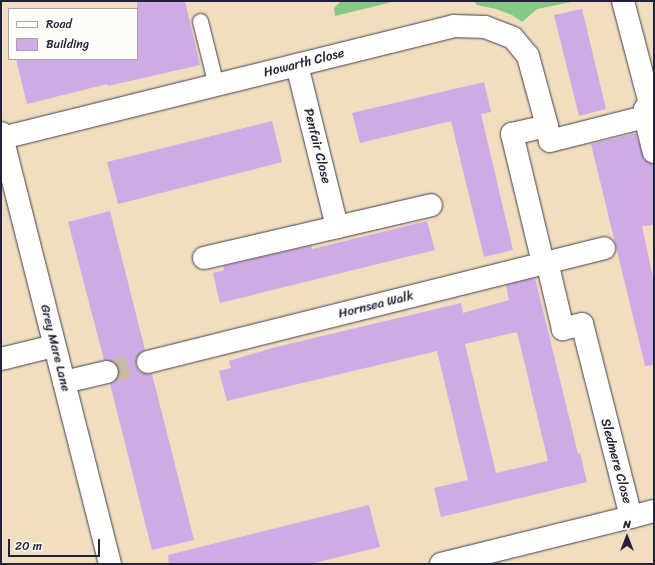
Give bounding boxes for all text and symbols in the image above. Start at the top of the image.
legend [8,8,138,60]
text: Road [46,13,72,35]
text: Building [46,33,89,55]
street label: Howarth Close [262,45,346,81]
street label: Penfair Close [300,107,334,185]
street label: Hornsea Walk [337,288,415,322]
street label: Grey Mare Lane [37,303,73,393]
street label: Sledmere Close [597,416,635,506]
text: N [623,515,631,534]
north arrow [607,517,647,557]
scale bar [10,531,102,557]
text: 20 m [15,535,42,557]

